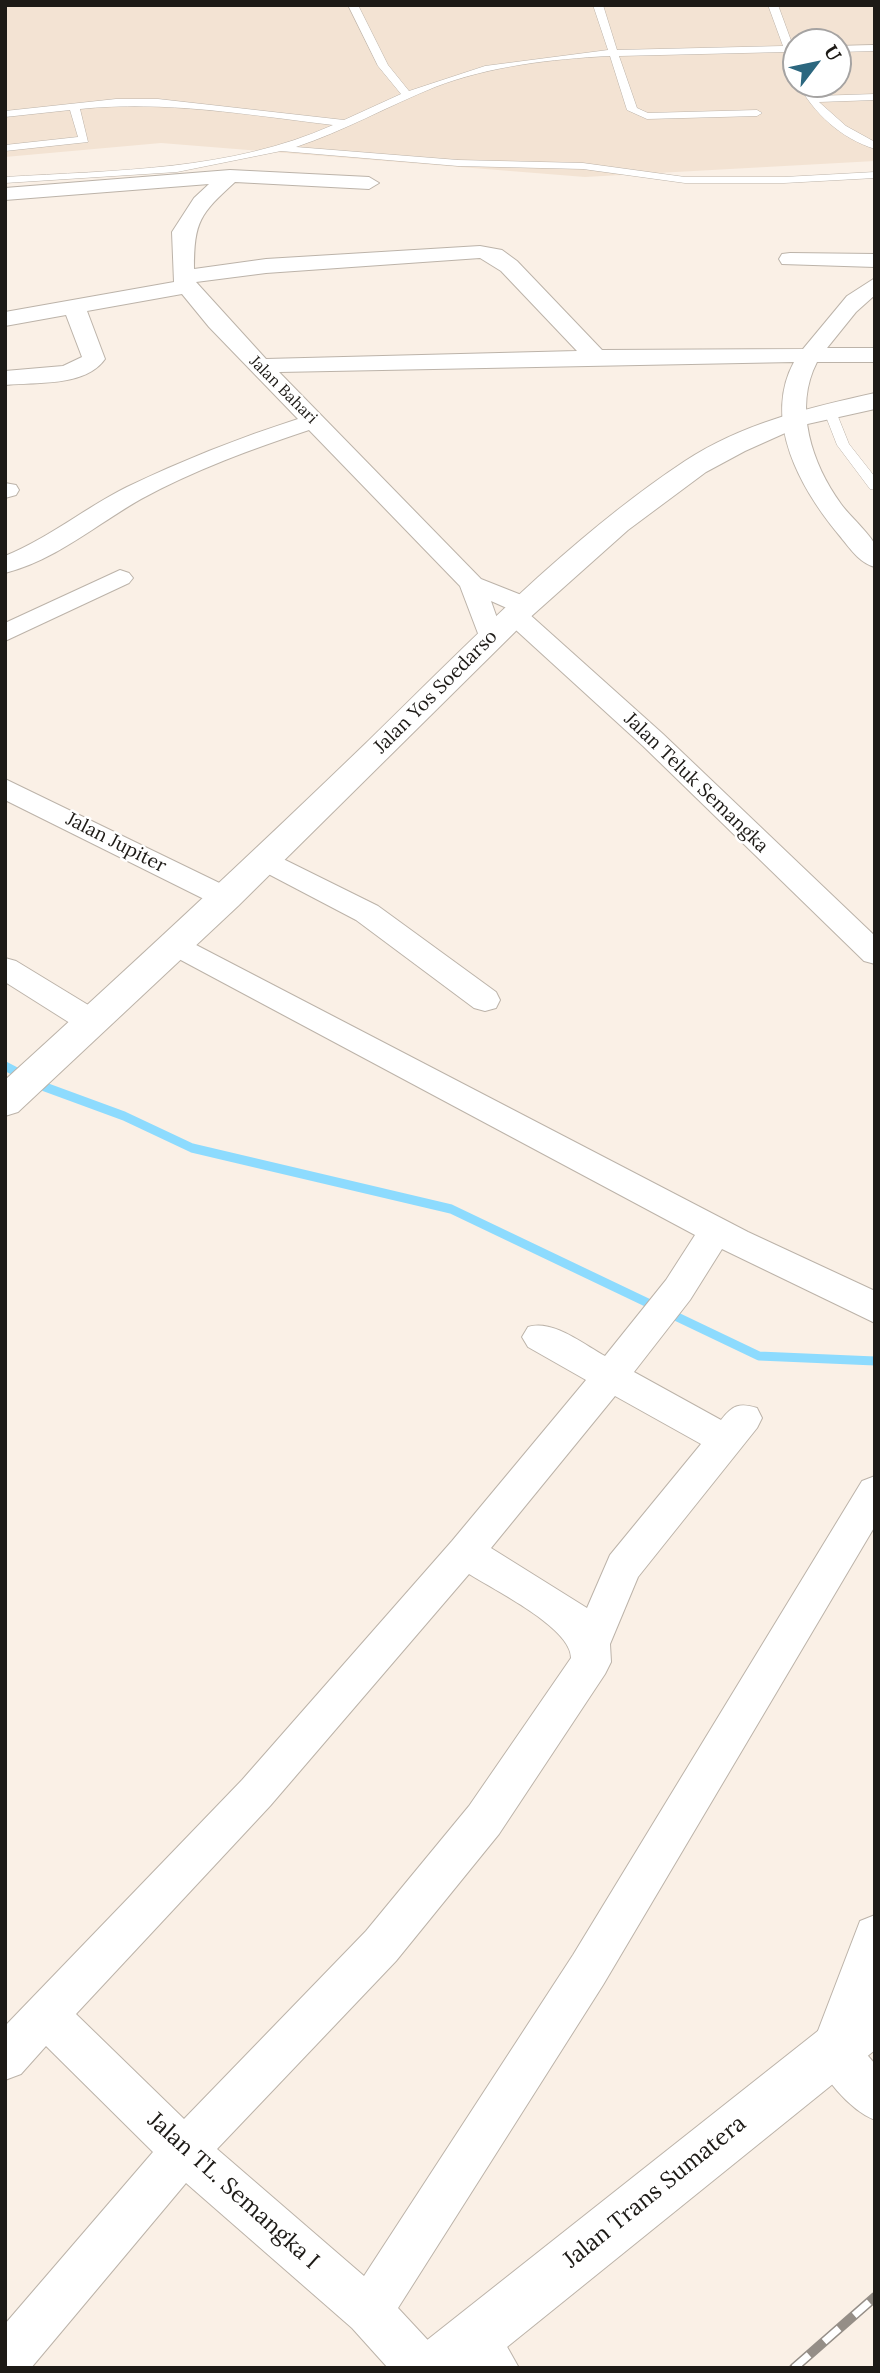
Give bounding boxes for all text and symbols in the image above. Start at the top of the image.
north arrow [782,28,852,98]
text: U [819,40,847,65]
street label: Jalan Bahari [245,352,321,428]
street label: Jalan Yos Soedarso [370,626,502,758]
street label: Jalan Teluk Semangka [619,708,773,858]
street label: Jalan Jupiter [62,808,170,878]
street label: Jalan TL. Semangka I [142,2107,324,2275]
street label: Jalan Trans Sumatera [558,2110,752,2274]

